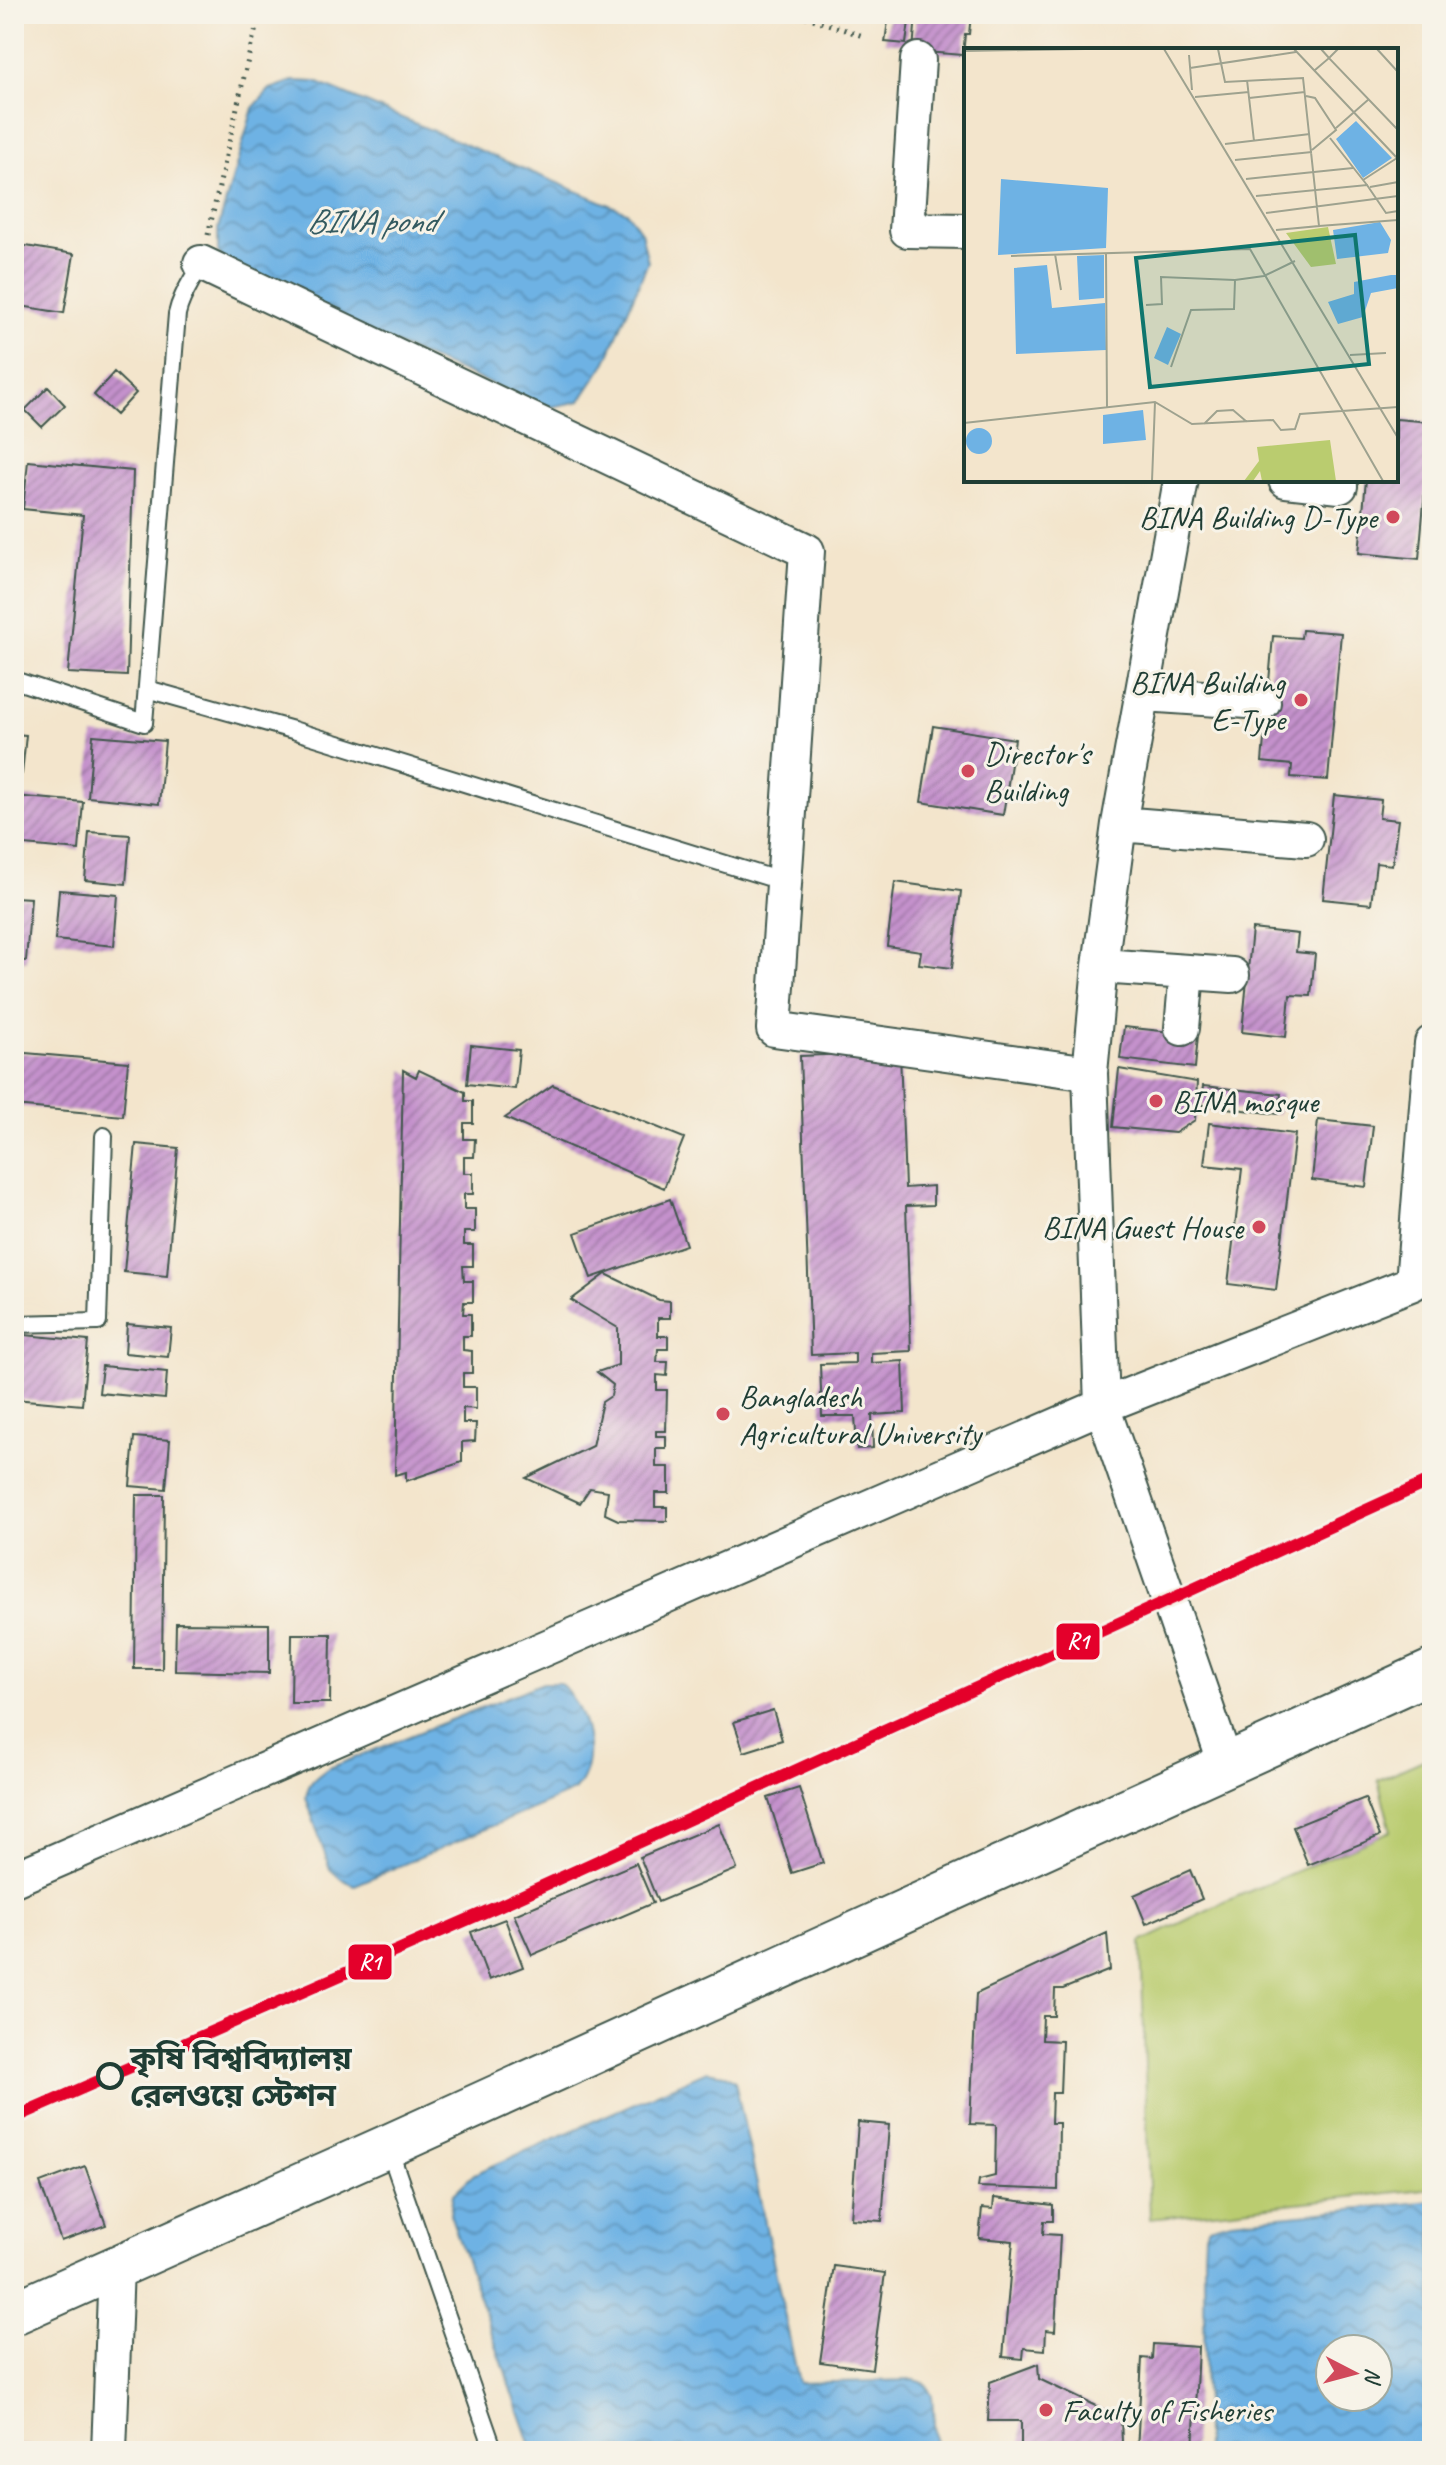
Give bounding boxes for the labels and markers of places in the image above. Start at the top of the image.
place label: BINA Building D-Type [1139,497,1380,538]
marker: BINA Building D-Type [1384,508,1402,526]
place label: BINA Building E-Type [1130,662,1288,740]
marker: BINA Building E-Type [1292,691,1310,709]
place label: Director's Building [984,733,1093,811]
marker: Director's Building [959,762,977,780]
place label: BINA mosque [1172,1081,1321,1122]
marker: BINA mosque [1147,1092,1165,1110]
place label: BINA Guest House [1042,1207,1246,1248]
marker: BINA Guest House [1250,1218,1268,1236]
place label: Bangladesh Agricultural University [739,1376,984,1454]
marker: Bangladesh Agricultural University [714,1405,732,1423]
place label: কৃষি বিশ্ববিদ্যালয় রেলওয়ে স্টেশন [129,2038,353,2116]
marker: কৃষি বিশ্ববিদ্যালয় রেলওয়ে স্টেশন [97,2063,123,2089]
place label: Faculty of Fisheries [1062,2390,1275,2431]
marker: Faculty of Fisheries [1037,2401,1055,2419]

